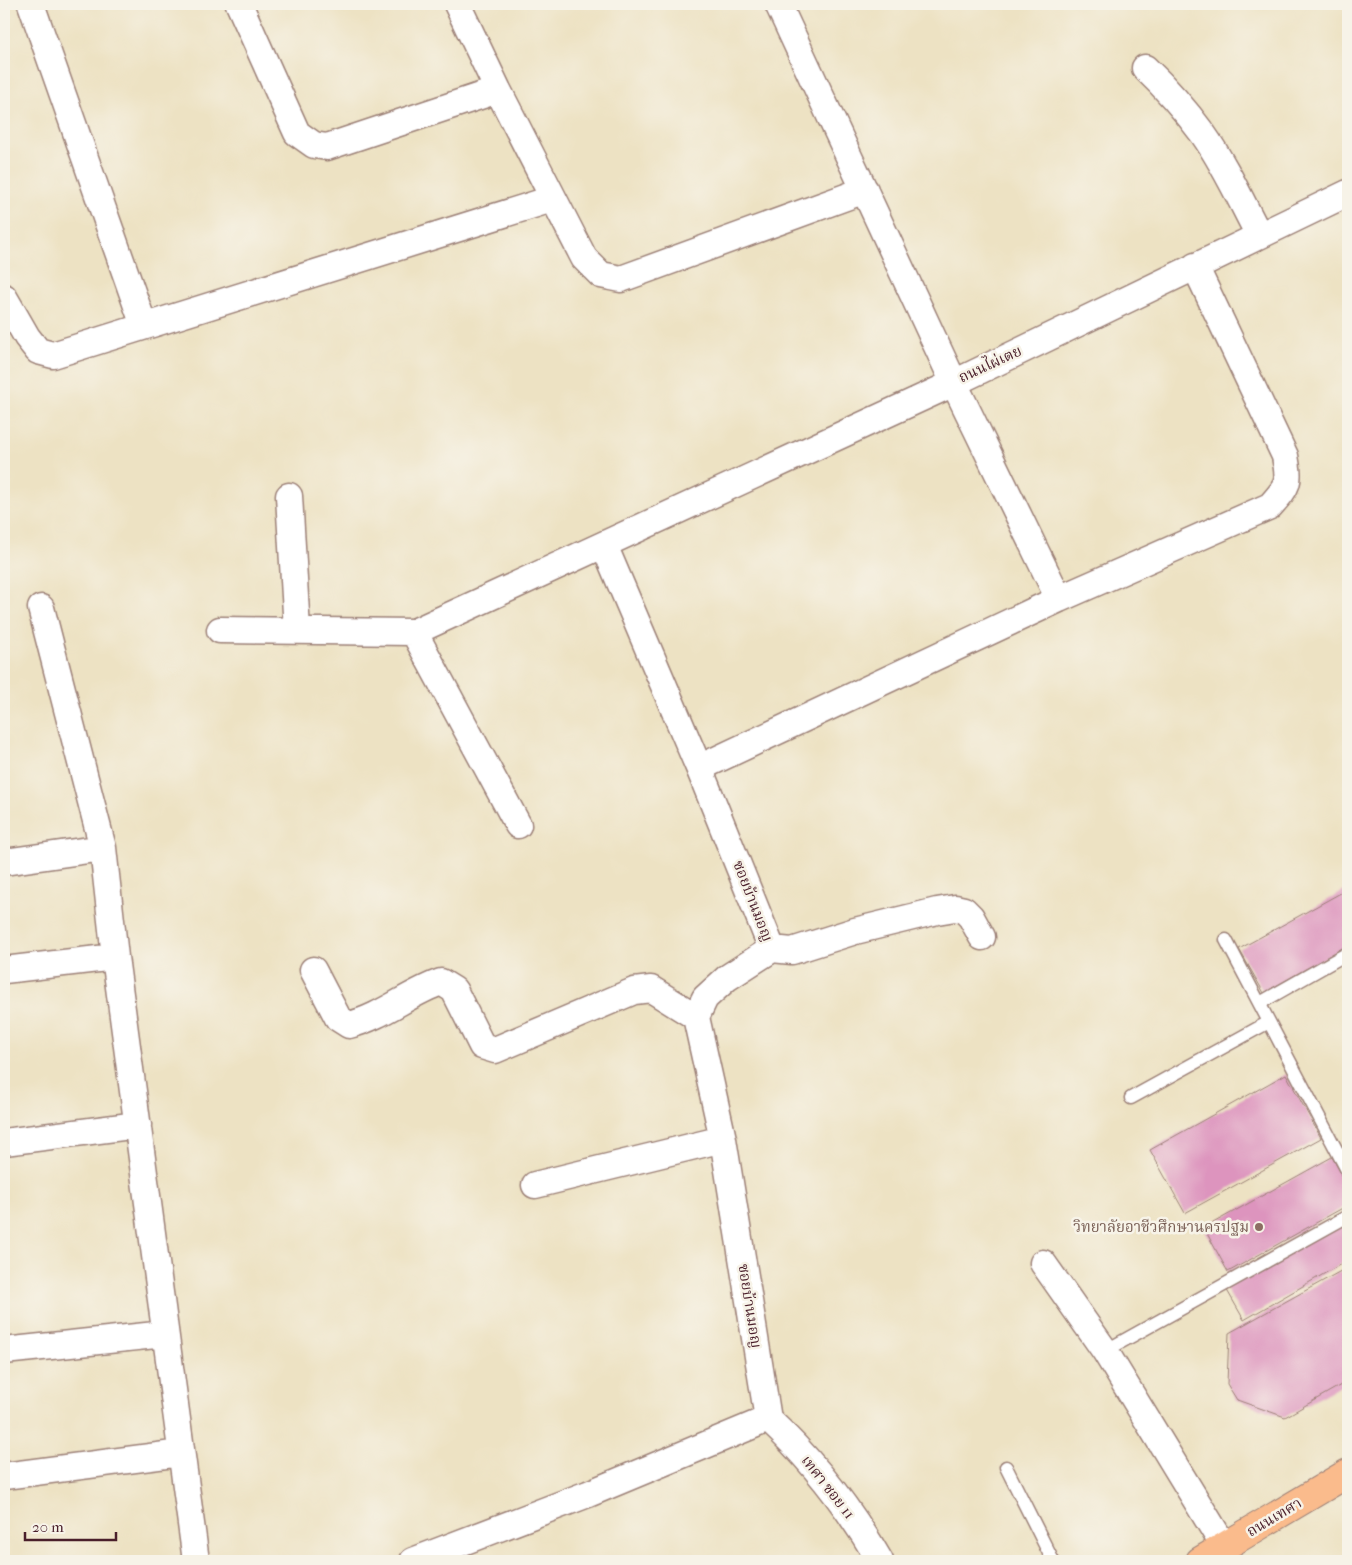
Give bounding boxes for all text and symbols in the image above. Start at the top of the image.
street label: ถนนไผ่เตย [955,340,1024,386]
street label: ซอยบ้านมอญ [729,858,777,944]
place label: วิทยาลัยอาชีวศึกษานครปฐม [1073,1218,1249,1236]
marker: วิทยาลัยอาชีวศึกษานครปฐม [1253,1221,1265,1233]
street label: ซอยบ้านมอญ [734,1263,766,1349]
street label: เทศา ซอย 11 [798,1452,858,1522]
street label: ถนนเทศา [1243,1494,1305,1540]
scale bar [25,1510,116,1542]
text: 20 m [32,1518,64,1536]

